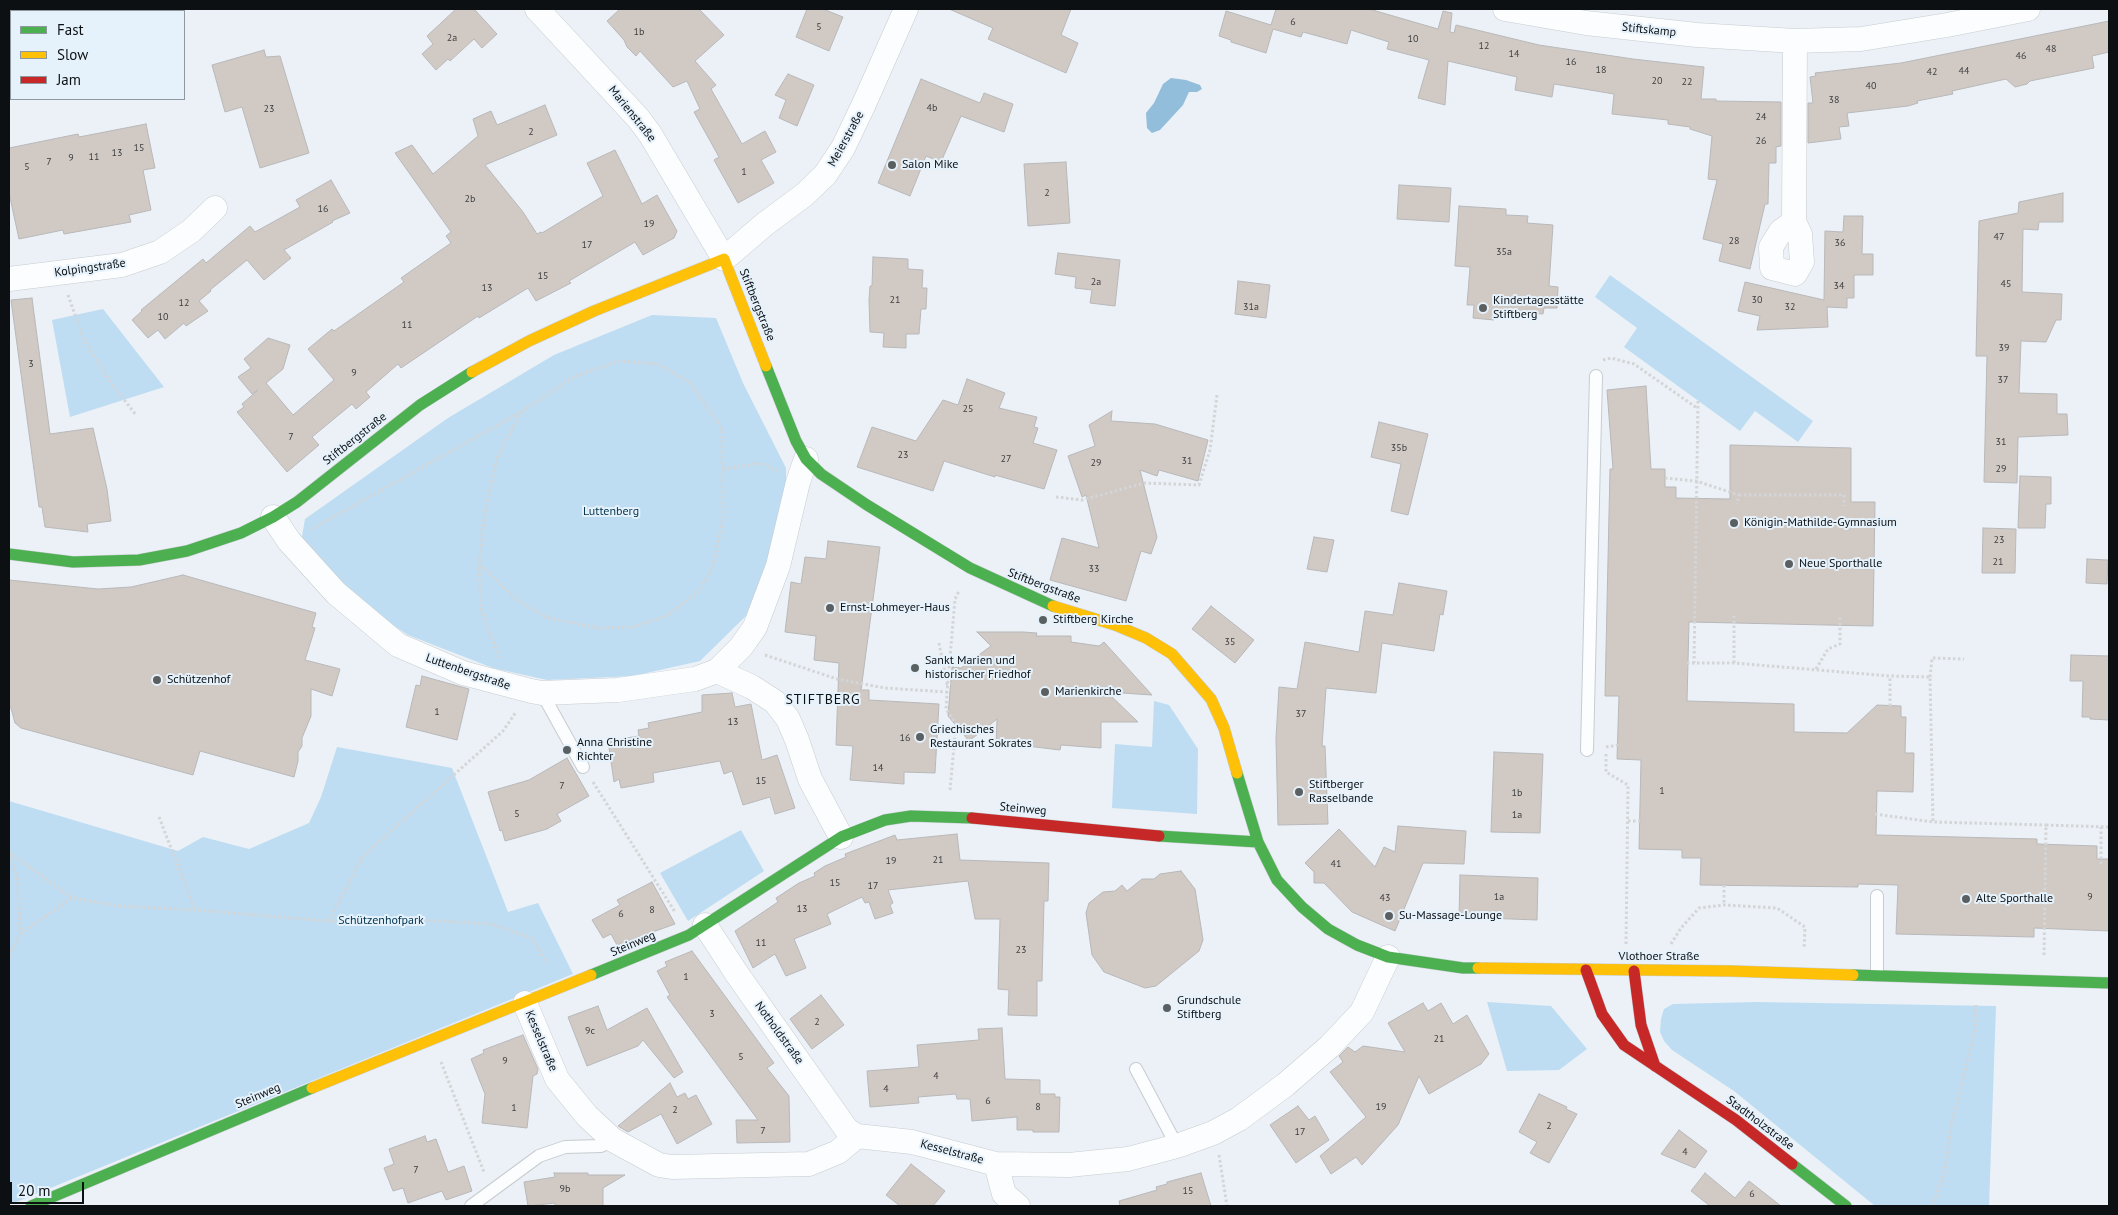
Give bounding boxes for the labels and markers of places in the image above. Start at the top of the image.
place label: Salon Mike [902,158,958,172]
marker: Salon Mike [886,159,898,171]
place label: Kindertagesstätte Stiftberg [1493,294,1584,322]
marker: Kindertagesstätte Stiftberg [1477,302,1489,314]
place label: Königin-Mathilde-Gymnasium [1744,516,1897,530]
marker: Königin-Mathilde-Gymnasium [1728,517,1740,529]
place label: Neue Sporthalle [1799,557,1882,571]
marker: Neue Sporthalle [1783,558,1795,570]
place label: Ernst-Lohmeyer-Haus [840,601,950,615]
marker: Ernst-Lohmeyer-Haus [824,602,836,614]
place label: Stiftberg Kirche [1053,613,1133,627]
marker: Stiftberg Kirche [1037,614,1049,626]
place label: Sankt Marien und historischer Friedhof [925,654,1031,682]
marker: Sankt Marien und historischer Friedhof [909,662,921,674]
place label: Schützenhof [167,673,230,687]
marker: Schützenhof [151,674,163,686]
place label: Marienkirche [1055,685,1122,699]
marker: Marienkirche [1039,686,1051,698]
place label: Griechisches Restaurant Sokrates [930,723,1032,751]
marker: Griechisches Restaurant Sokrates [914,731,926,743]
place label: Anna Christine Richter [577,736,652,764]
marker: Anna Christine Richter [561,744,573,756]
place label: Stiftberger Rasselbande [1309,778,1373,806]
marker: Stiftberger Rasselbande [1293,786,1305,798]
place label: Alte Sporthalle [1976,892,2053,906]
marker: Alte Sporthalle [1960,893,1972,905]
place label: Su-Massage-Lounge [1399,909,1502,923]
marker: Su-Massage-Lounge [1383,910,1395,922]
place label: Grundschule Stiftberg [1177,994,1241,1022]
marker: Grundschule Stiftberg [1161,1002,1173,1014]

